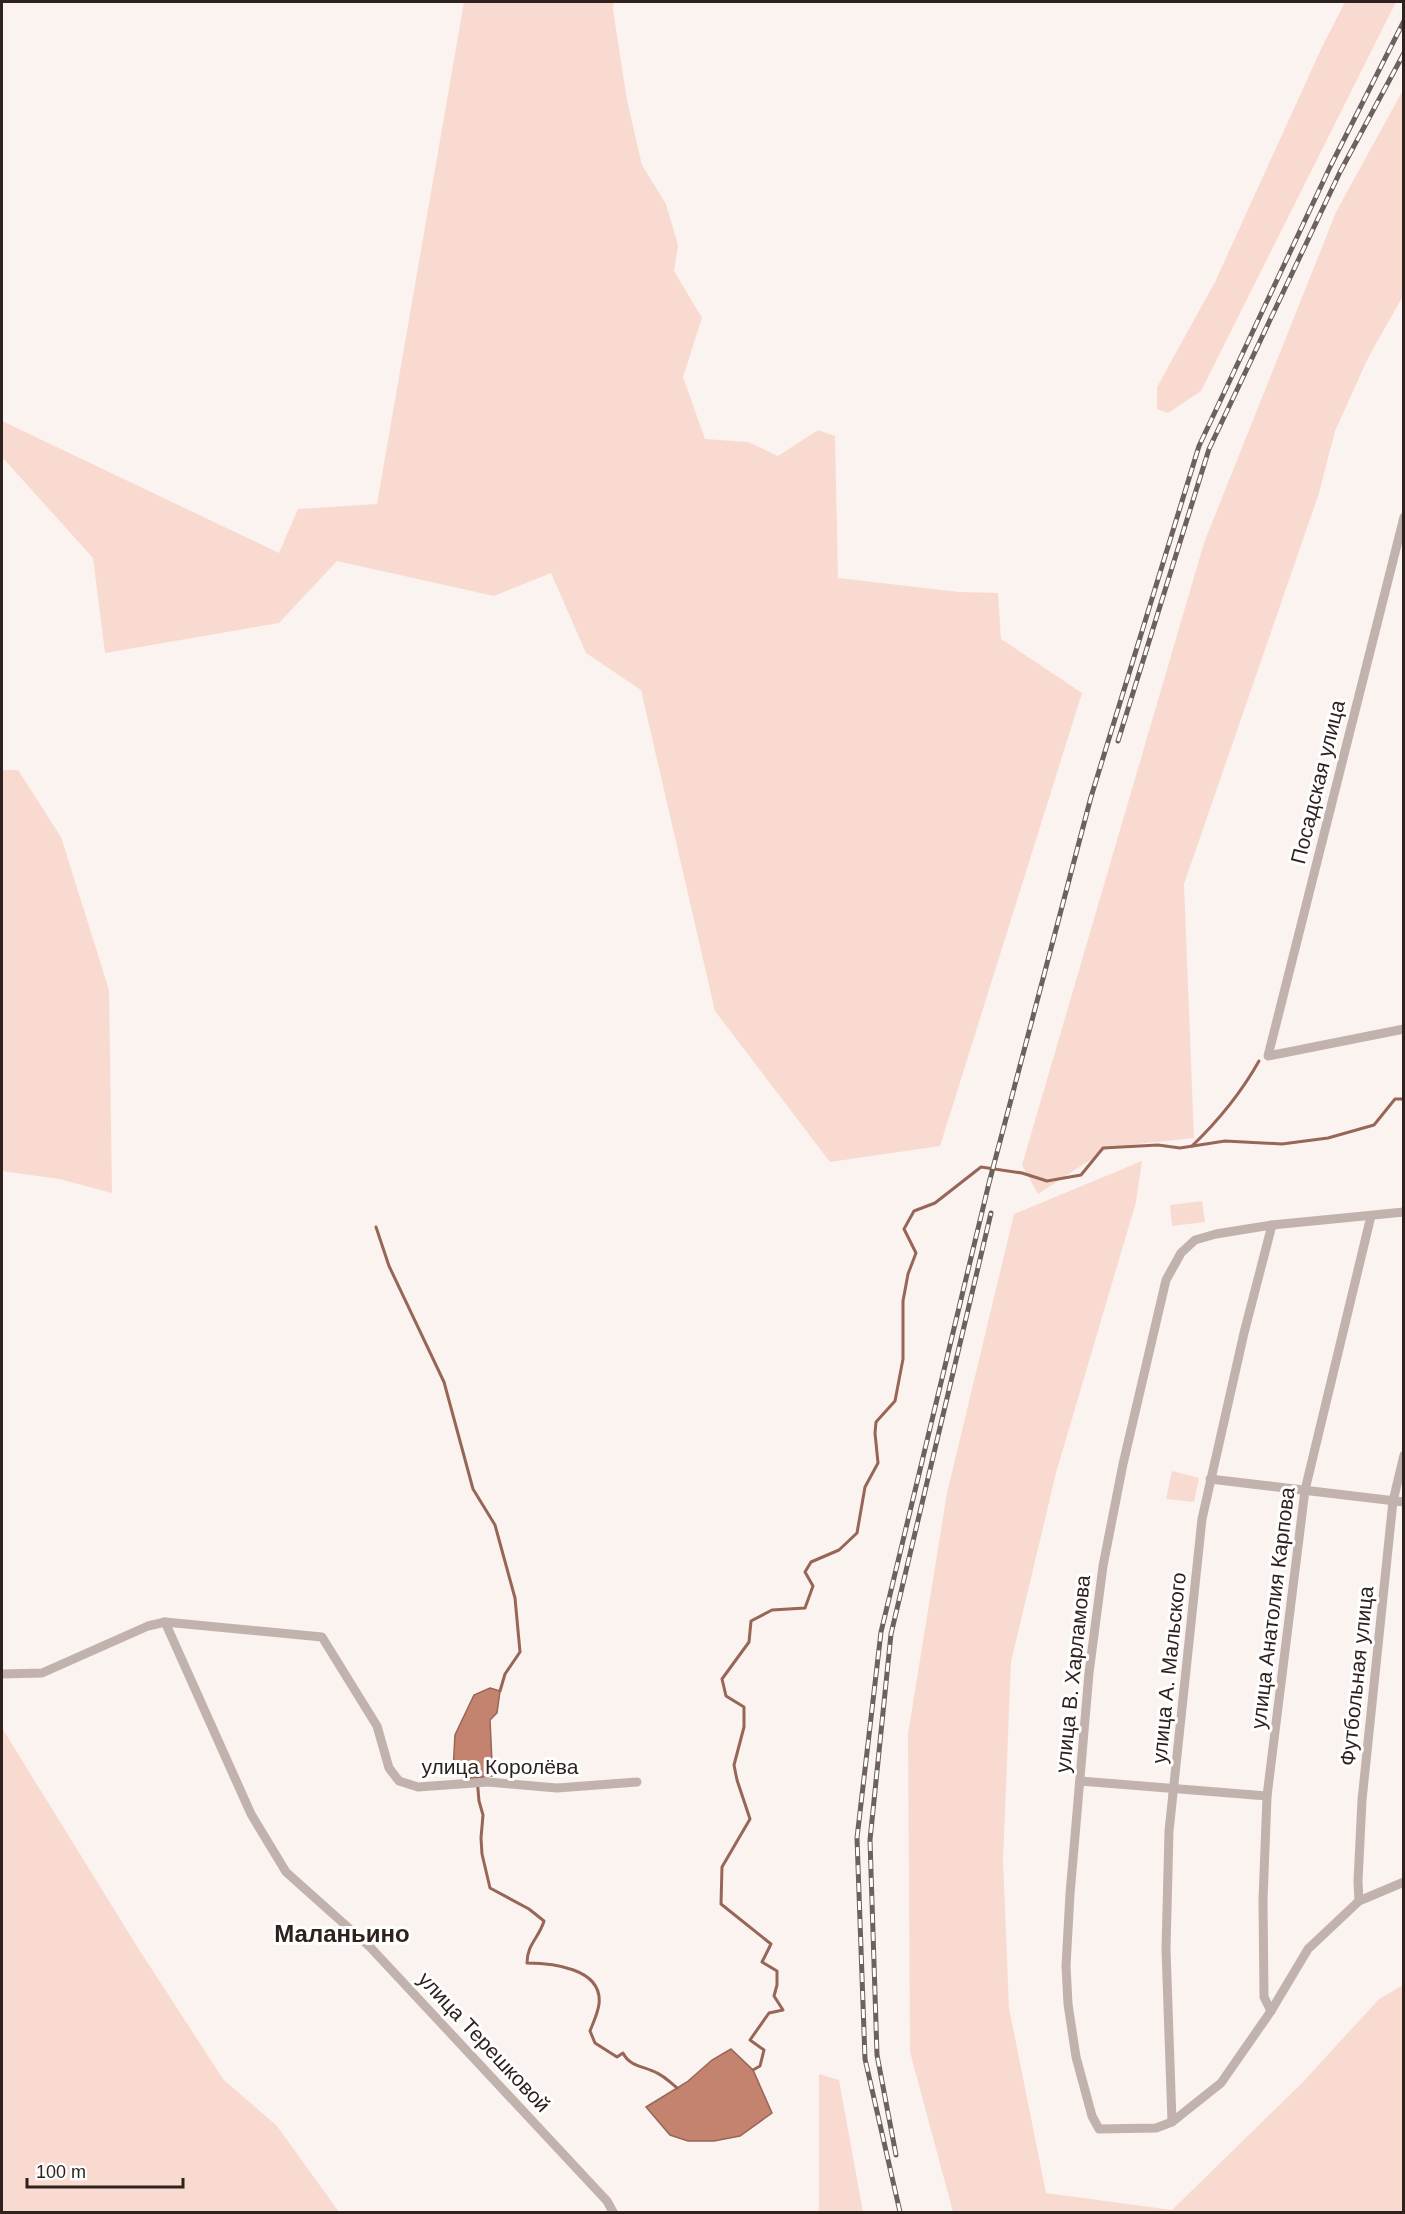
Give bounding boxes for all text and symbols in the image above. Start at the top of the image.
street label: Посадская улица [1286,697,1349,866]
street label: улица Анатолия Карпова [1246,1485,1299,1730]
street label: улица А. Мальского [1147,1571,1190,1765]
street label: улица В. Харламова [1051,1574,1094,1774]
street label: Футбольная улица [1336,1585,1377,1767]
street label: улица Королёва [422,1755,579,1778]
district label: Маланьино [274,1920,410,1947]
street label: улица Терешковой [414,1967,555,2116]
scale bar [27,2151,183,2189]
text: 100 m [36,2162,86,2182]

